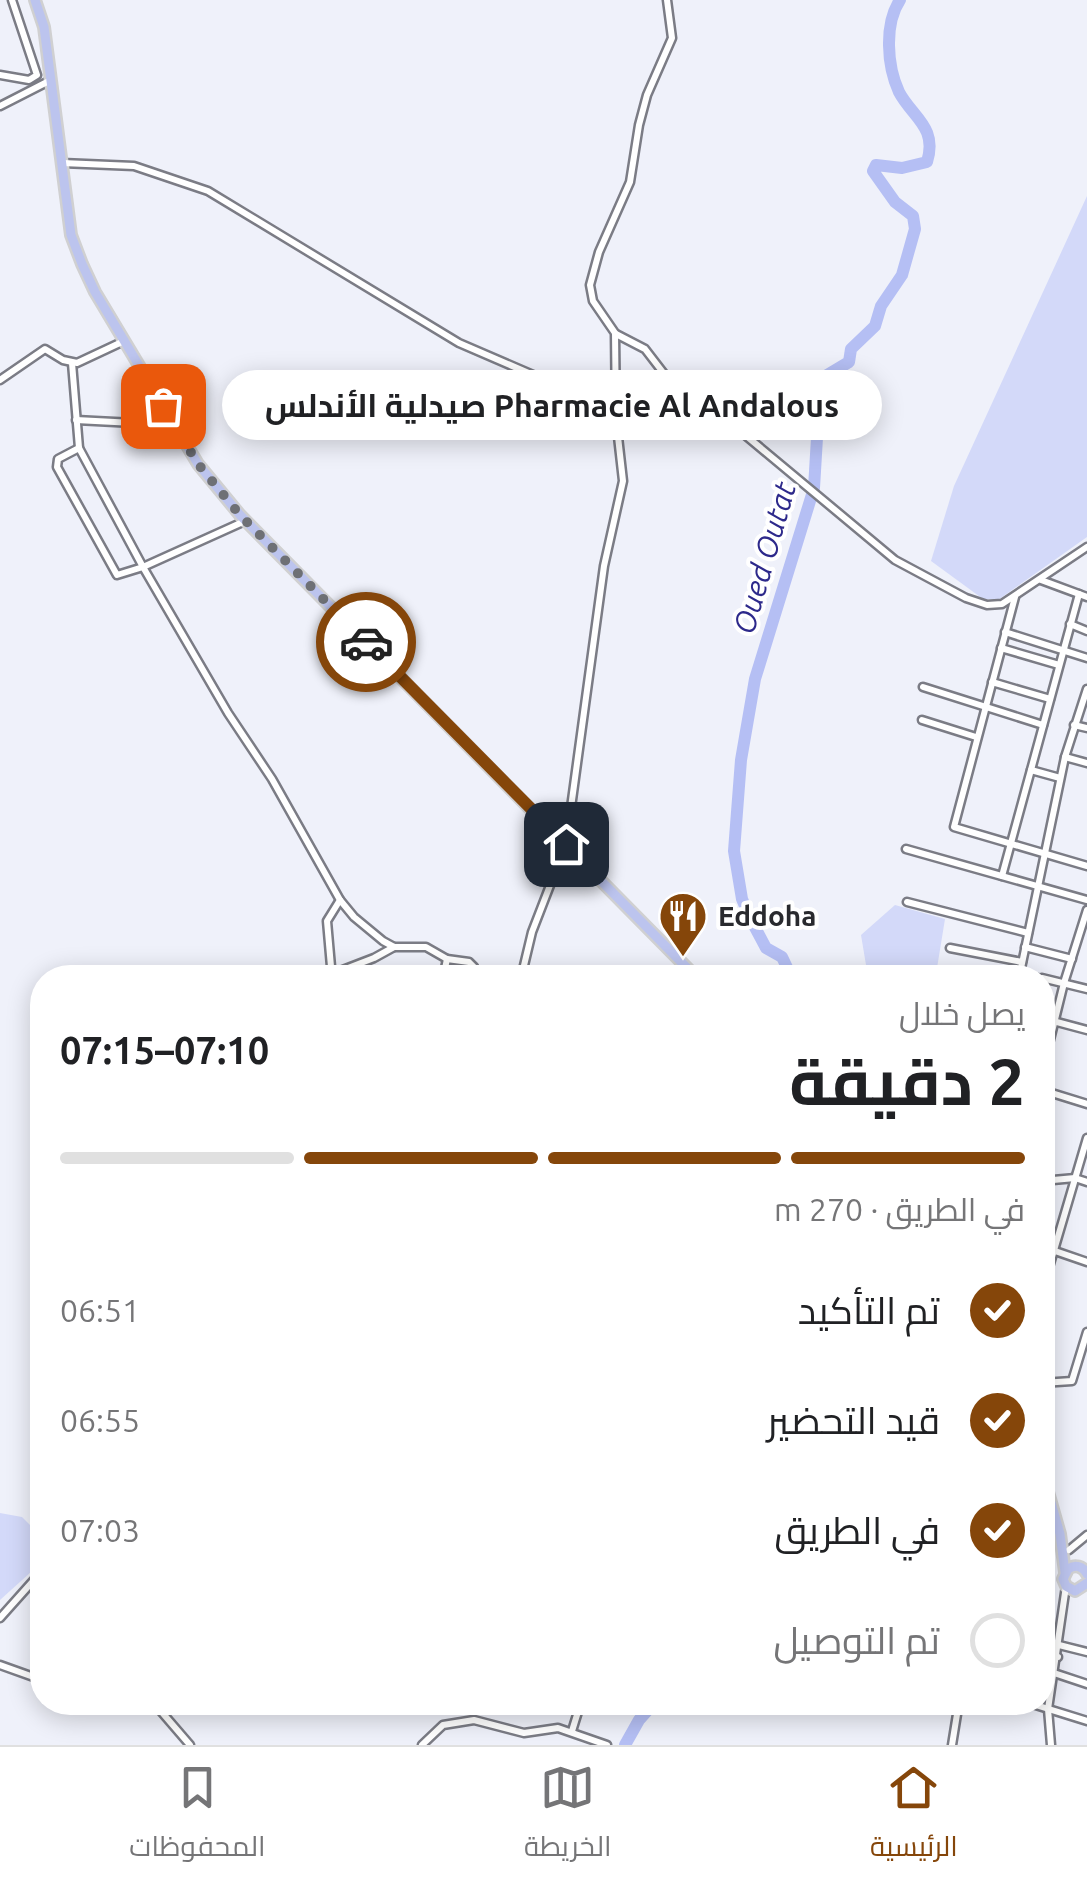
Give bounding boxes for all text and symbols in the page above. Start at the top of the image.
pin [121,364,206,449]
callout: Pharmacie Al Andalous صيدلية الأندلس [223,371,883,441]
icon: bag [136,379,191,434]
text: Pharmacie Al Andalous صيدلية الأندلس [265,387,839,423]
water label: Oued Outat [726,478,802,638]
courier [316,592,416,692]
icon: car [339,615,394,670]
pin [524,802,609,887]
icon: home [539,817,594,872]
restaurant icon: Eddoha [657,890,709,958]
place label: Eddoha [718,900,816,931]
text: يصل خلال [899,995,1025,1031]
text: 07:10–07:15 [60,1029,269,1071]
text: 2 دقيقة [789,1044,1025,1117]
text: في الطريق · 270 m [774,1191,1025,1227]
icon: check [970,1283,1025,1338]
text: تم التأكيد [798,1289,940,1331]
text: 06:51 [60,1292,140,1328]
icon: check [970,1393,1025,1448]
text: قيد التحضير [767,1399,940,1441]
text: 06:55 [60,1402,140,1438]
icon: check [970,1503,1025,1558]
text: في الطريق [774,1509,940,1551]
text: 07:03 [60,1512,140,1548]
text: تم التوصيل [773,1619,940,1661]
tab: المحفوظات [129,1760,266,1872]
tab: الخريطة [524,1760,611,1872]
tab: الرئيسية [870,1760,958,1872]

